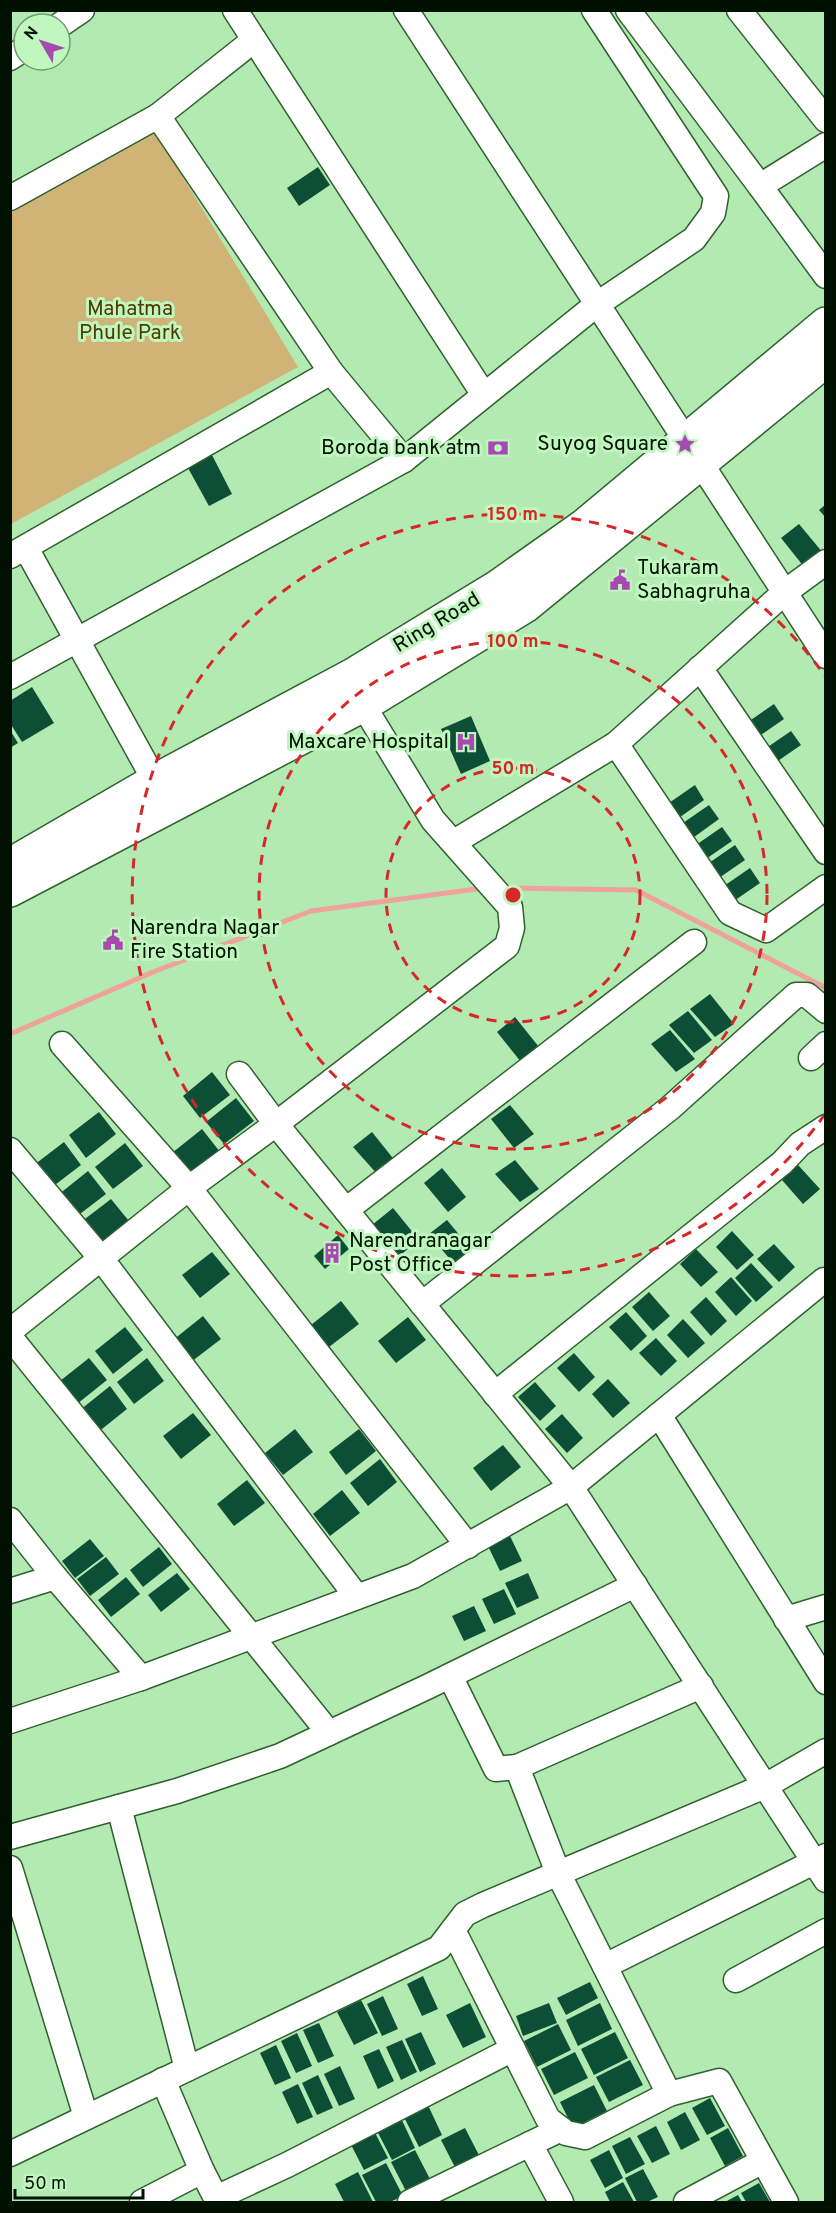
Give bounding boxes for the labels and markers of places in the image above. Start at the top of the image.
place label: Suyog Square [537,431,668,458]
place icon: Suyog Square [673,432,697,456]
place label: Boroda bank atm [321,435,481,462]
bank icon: Boroda bank atm [486,436,510,460]
place label: Tukaram Sabhagruha [637,555,750,606]
public building icon: Tukaram Sabhagruha [608,568,632,592]
place label: Maxcare Hospital [288,729,449,756]
hospital icon: Maxcare Hospital [454,730,478,754]
centre of rings [503,885,523,905]
place label: Narendra Nagar Fire Station [130,915,279,966]
public building icon: Narendra Nagar Fire Station [101,928,125,952]
place label: Narendranagar Post Office [349,1228,491,1279]
building icon: Narendranagar Post Office [320,1241,344,1265]

